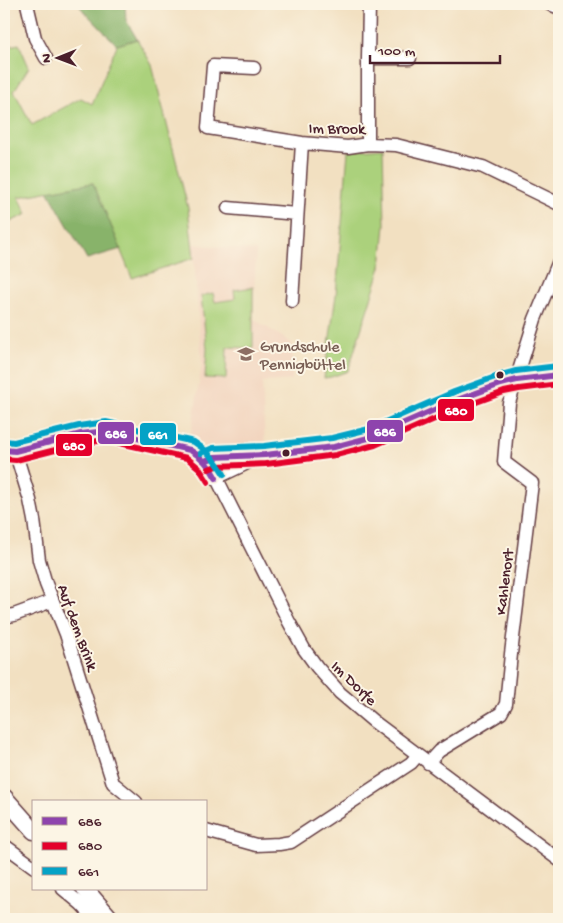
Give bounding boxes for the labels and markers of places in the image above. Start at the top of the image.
place label: Grundschule Pennigbüttel [259,339,346,376]
school or university icon: Grundschule Pennigbüttel [236,344,256,364]
unlabelled marker [495,370,505,380]
unlabelled marker [281,448,291,458]

